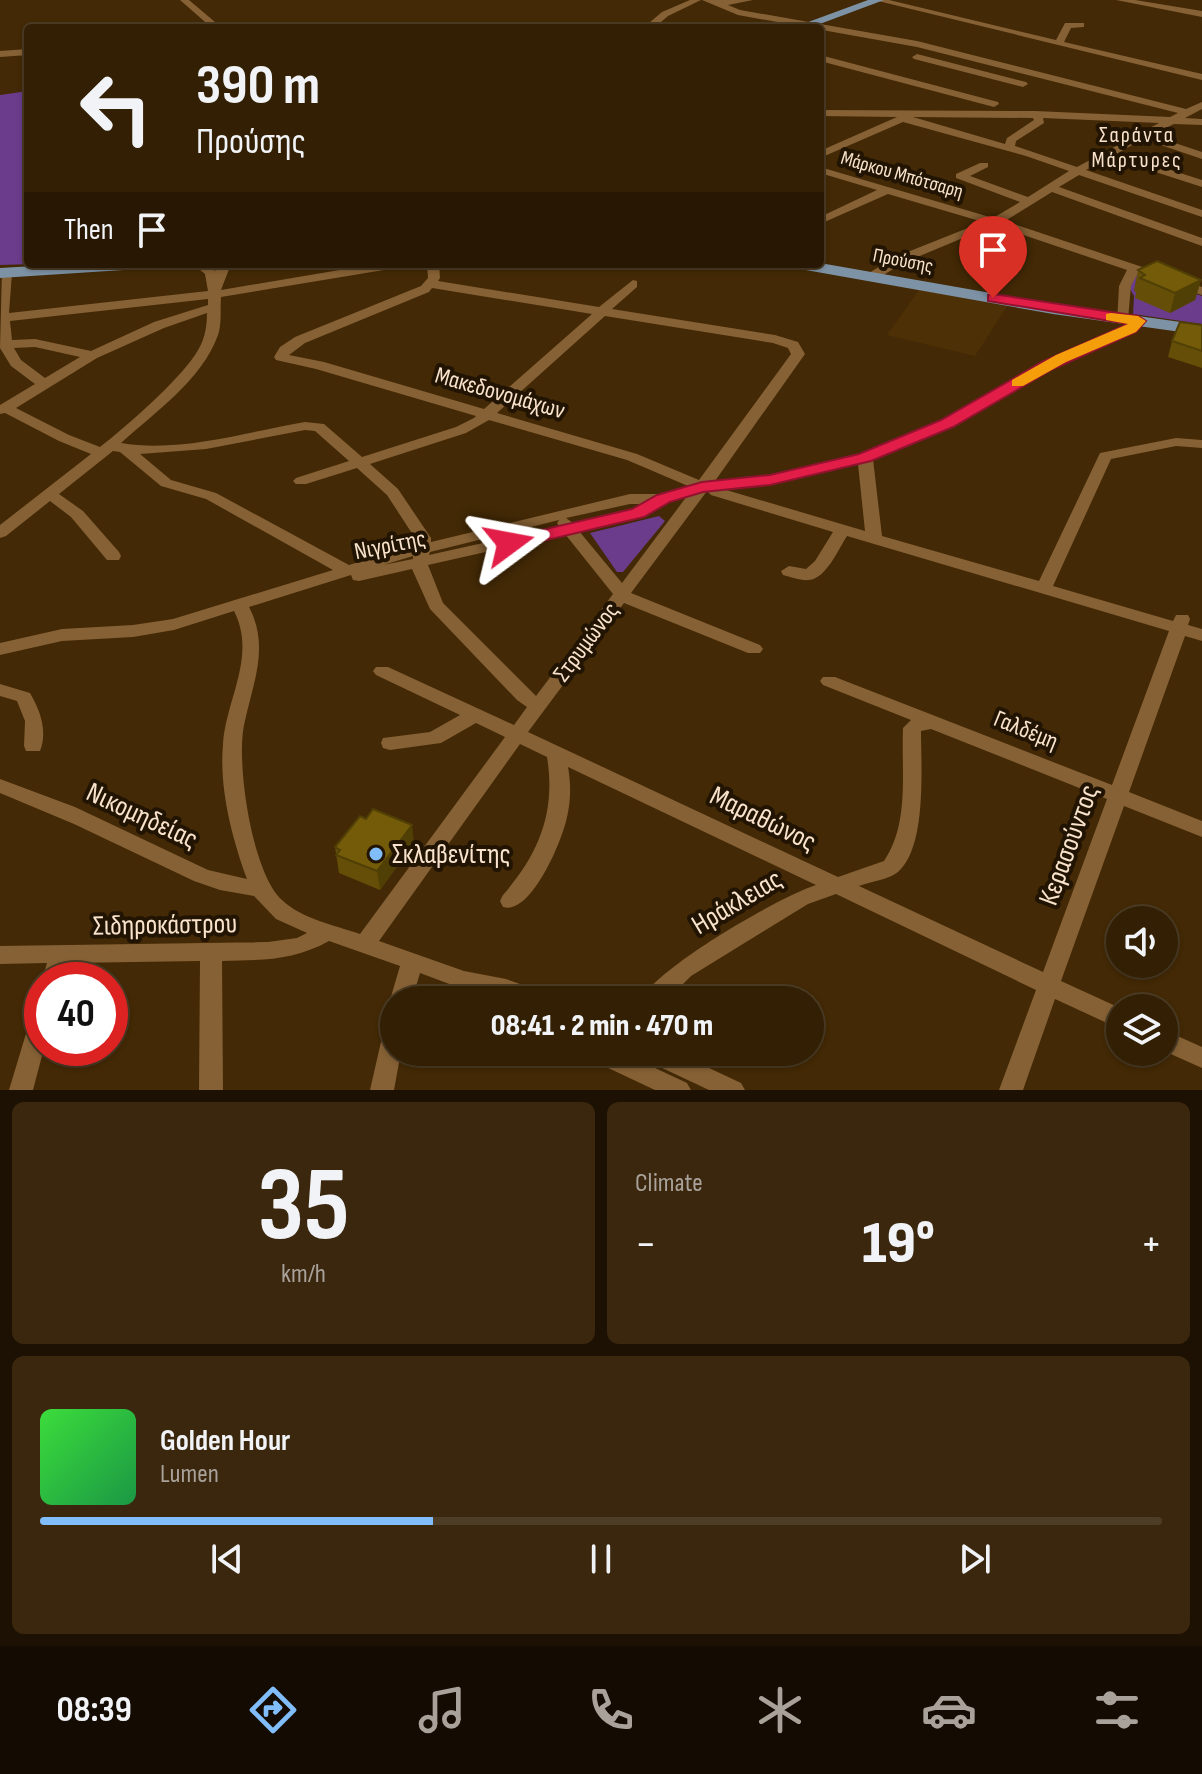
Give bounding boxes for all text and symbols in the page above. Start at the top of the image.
text: 390 m [196,53,320,120]
icon: left [64,56,168,160]
text: Προύσης [196,121,306,164]
district label: Σαράντα Μάρτυρες [1091,122,1183,174]
street label: Μάρκου Μπότσαρη [838,146,966,204]
icon: arrive [130,208,174,252]
text: Then [64,212,114,248]
pin [959,216,1027,298]
icon: arrive [971,228,1015,272]
street label: Προύσης [871,243,935,279]
street label: Μακεδονομάχων [432,361,568,425]
position arrow [467,501,551,585]
street label: Νιγρίτης [352,524,428,566]
street label: Στρυμώνος [547,597,625,687]
street label: Γαλδέμη [990,704,1062,756]
street label: Νικομηδείας [81,776,203,856]
street label: Μαραθώνος [705,779,821,859]
street label: Κερασούντος [1032,780,1106,910]
place label: Σκλαβενίτης [392,838,510,871]
marker: Σκλαβενίτης [367,845,385,863]
street label: Ηράκλειας [686,862,788,942]
map controls [1106,906,1178,1066]
button: sound [1106,906,1178,978]
street label: Σιδηροκάστρου [93,907,237,943]
speed limit sign: 40 [24,962,128,1066]
button: layers [1106,994,1178,1066]
text: 08:41 · 2 min · 470 m [491,1008,713,1044]
text: 35 [257,1144,350,1269]
text: Climate [635,1168,703,1199]
text: 19° [862,1208,935,1280]
text: − [635,1218,657,1271]
text: + [1140,1218,1162,1271]
text: km/h [281,1259,326,1290]
text: Golden Hour [160,1423,290,1459]
text: Lumen [160,1459,219,1490]
icon: previous [205,1537,249,1581]
icon: pause [579,1537,623,1581]
icon: next [953,1537,997,1581]
icon: directions [245,1682,301,1738]
icon: music [414,1682,470,1738]
icon: phone [583,1682,639,1738]
icon: climate [752,1682,808,1738]
icon: car [921,1682,977,1738]
icon: filters [1089,1682,1145,1738]
text: 08:39 [56,1689,132,1732]

